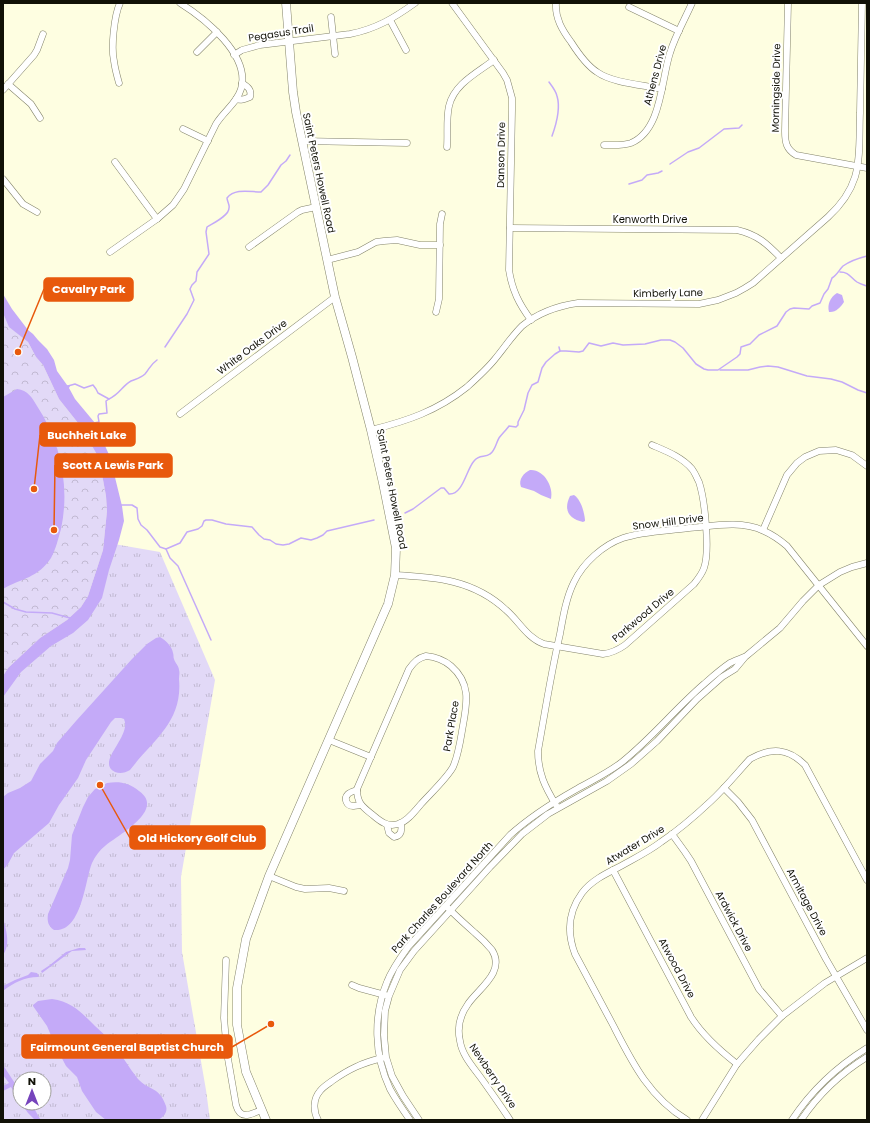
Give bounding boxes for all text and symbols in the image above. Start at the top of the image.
street label: Pegasus Trail [247,20,315,46]
street label: Athens Drive [640,43,670,107]
street label: Morningside Drive [768,43,784,133]
street label: Saint Peters Howell Road [299,111,339,235]
street label: Danson Drive [493,122,509,188]
street label: Kenworth Drive [613,212,687,227]
callout: Cavalry Park [44,278,133,301]
text: Cavalry Park [52,281,126,297]
street label: Kimberly Lane [633,285,703,301]
street label: White Oaks Drive [214,316,290,378]
callout: Buchheit Lake [40,423,135,446]
text: Buchheit Lake [47,427,127,443]
street label: Saint Peters Howell Road [373,427,411,551]
callout: Scott A Lewis Park [55,454,172,477]
text: Scott A Lewis Park [62,457,164,473]
street label: Snow Hill Drive [632,510,704,534]
street label: Parkwood Drive [609,585,677,645]
street label: Park Place [439,699,463,753]
street label: Atwater Drive [603,821,667,869]
callout: Old Hickory Golf Club [130,826,265,849]
text: Old Hickory Golf Club [138,830,257,846]
street label: Park Charles Boulevard North [388,838,496,956]
street label: Armitage Drive [783,866,831,938]
street label: Ardwick Drive [712,888,756,954]
street label: Atwood Drive [655,935,699,1001]
callout: Fairmount General Baptist Church [22,1035,232,1058]
text: Fairmount General Baptist Church [30,1039,224,1055]
street label: Newberry Drive [466,1041,520,1111]
north arrow [12,1071,52,1111]
text: N [28,1073,36,1089]

